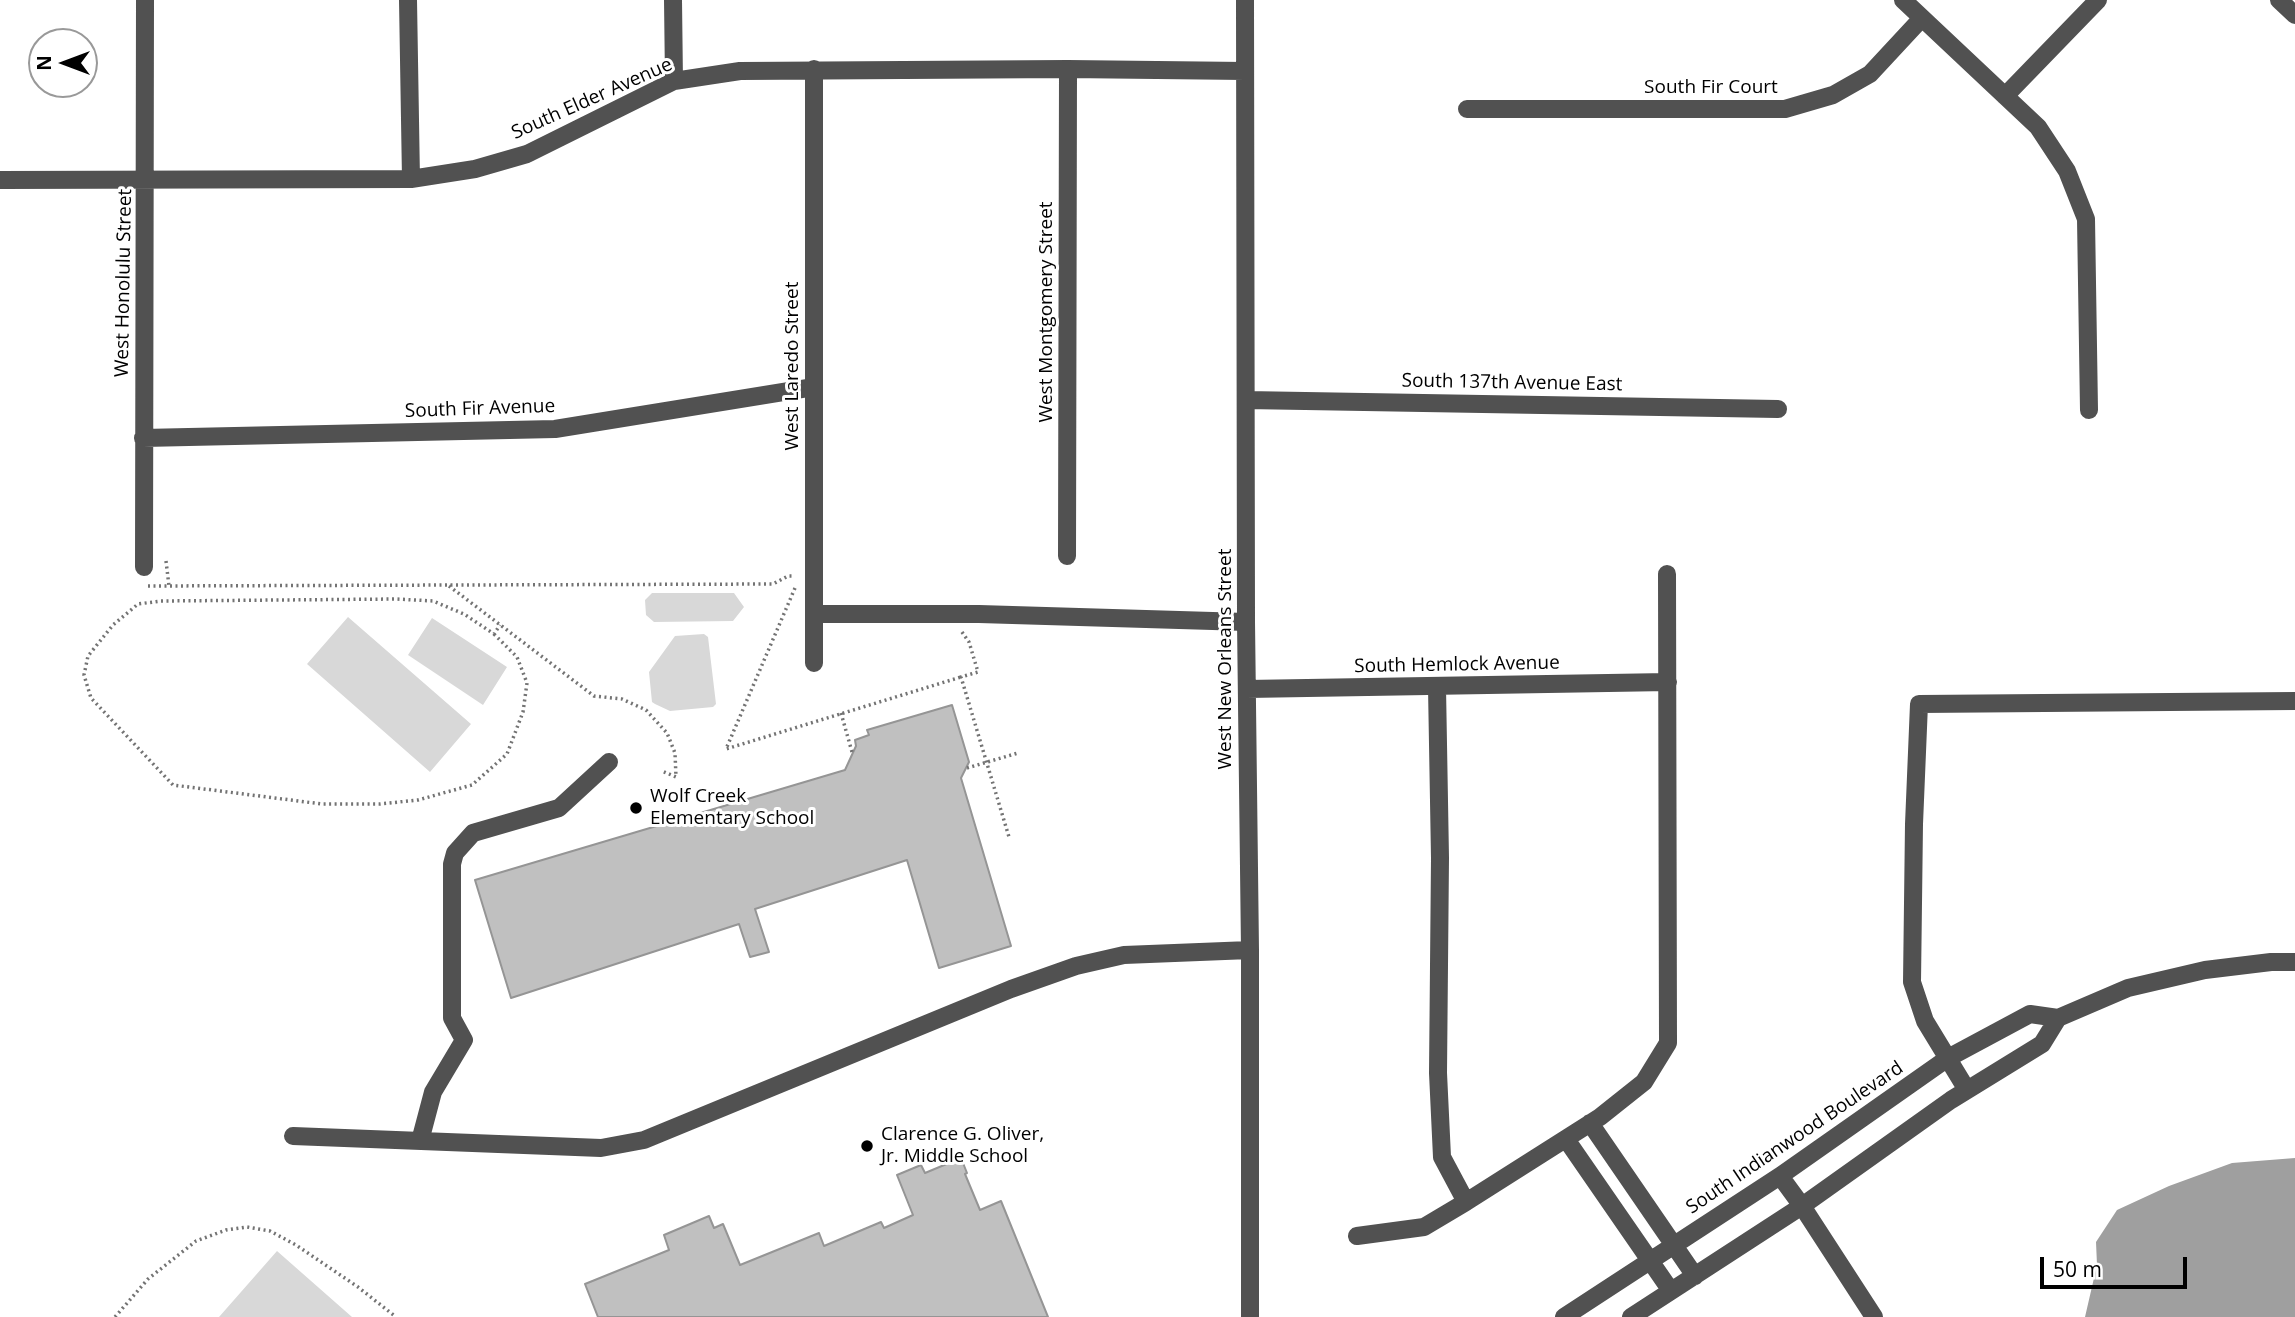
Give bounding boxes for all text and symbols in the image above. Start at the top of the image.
north arrow [28,28,98,98]
street label: South Elder Avenue [508,53,676,145]
text: N [31,55,57,71]
street label: South Fir Court [1644,77,1778,99]
street label: West Honolulu Street [111,189,137,377]
street label: West Montgomery Street [1036,201,1058,423]
street label: West Laredo Street [782,282,804,450]
street label: South 137th Avenue East [1401,370,1623,396]
street label: South Fir Avenue [404,395,556,423]
street label: West New Orleans Street [1215,549,1237,769]
street label: South Hemlock Avenue [1354,652,1560,678]
place label: Wolf Creek Elementary School [650,786,814,830]
marker: Wolf Creek Elementary School [628,800,644,816]
street label: South Indianwood Boulevard [1682,1057,1908,1219]
place label: Clarence G. Oliver, Jr. Middle School [881,1124,1044,1168]
marker: Clarence G. Oliver, Jr. Middle School [859,1138,875,1154]
scale bar [2043,1244,2190,1288]
text: 50 m [2053,1255,2102,1283]

